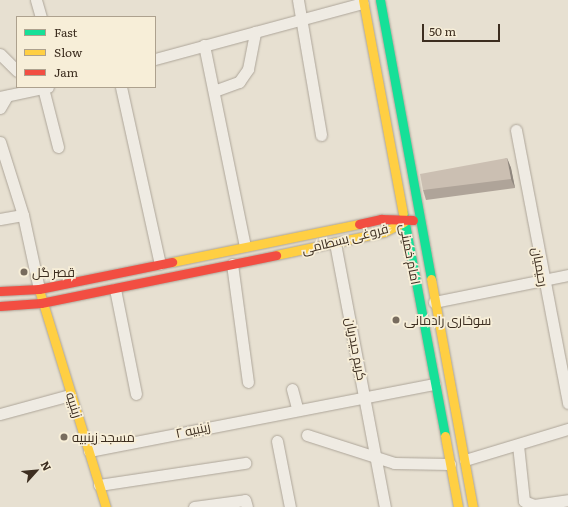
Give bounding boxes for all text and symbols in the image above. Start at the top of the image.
legend [16,16,156,88]
scale bar [424,16,502,42]
text: 50 m [429,22,456,40]
text: Fast [54,23,77,41]
text: Slow [54,43,82,61]
text: Jam [54,63,78,81]
street label: فروغی بسطامی [300,221,390,257]
street label: امام خمینی [396,222,424,286]
street label: رحیمیان [529,246,551,288]
place label: قصر گل [32,264,75,280]
marker: قصر گل [19,267,29,277]
place label: سوخاری رادمانی [404,312,491,328]
marker: سوخاری رادمانی [391,315,401,325]
street label: کریم حیدریان [342,316,370,382]
street label: زینبیه [63,390,85,420]
street label: زینبیه ۲ [174,419,212,441]
place label: مسجد زینبیه [72,429,135,445]
marker: مسجد زینبیه [59,432,69,442]
north arrow [16,451,56,491]
text: N [37,458,56,473]

